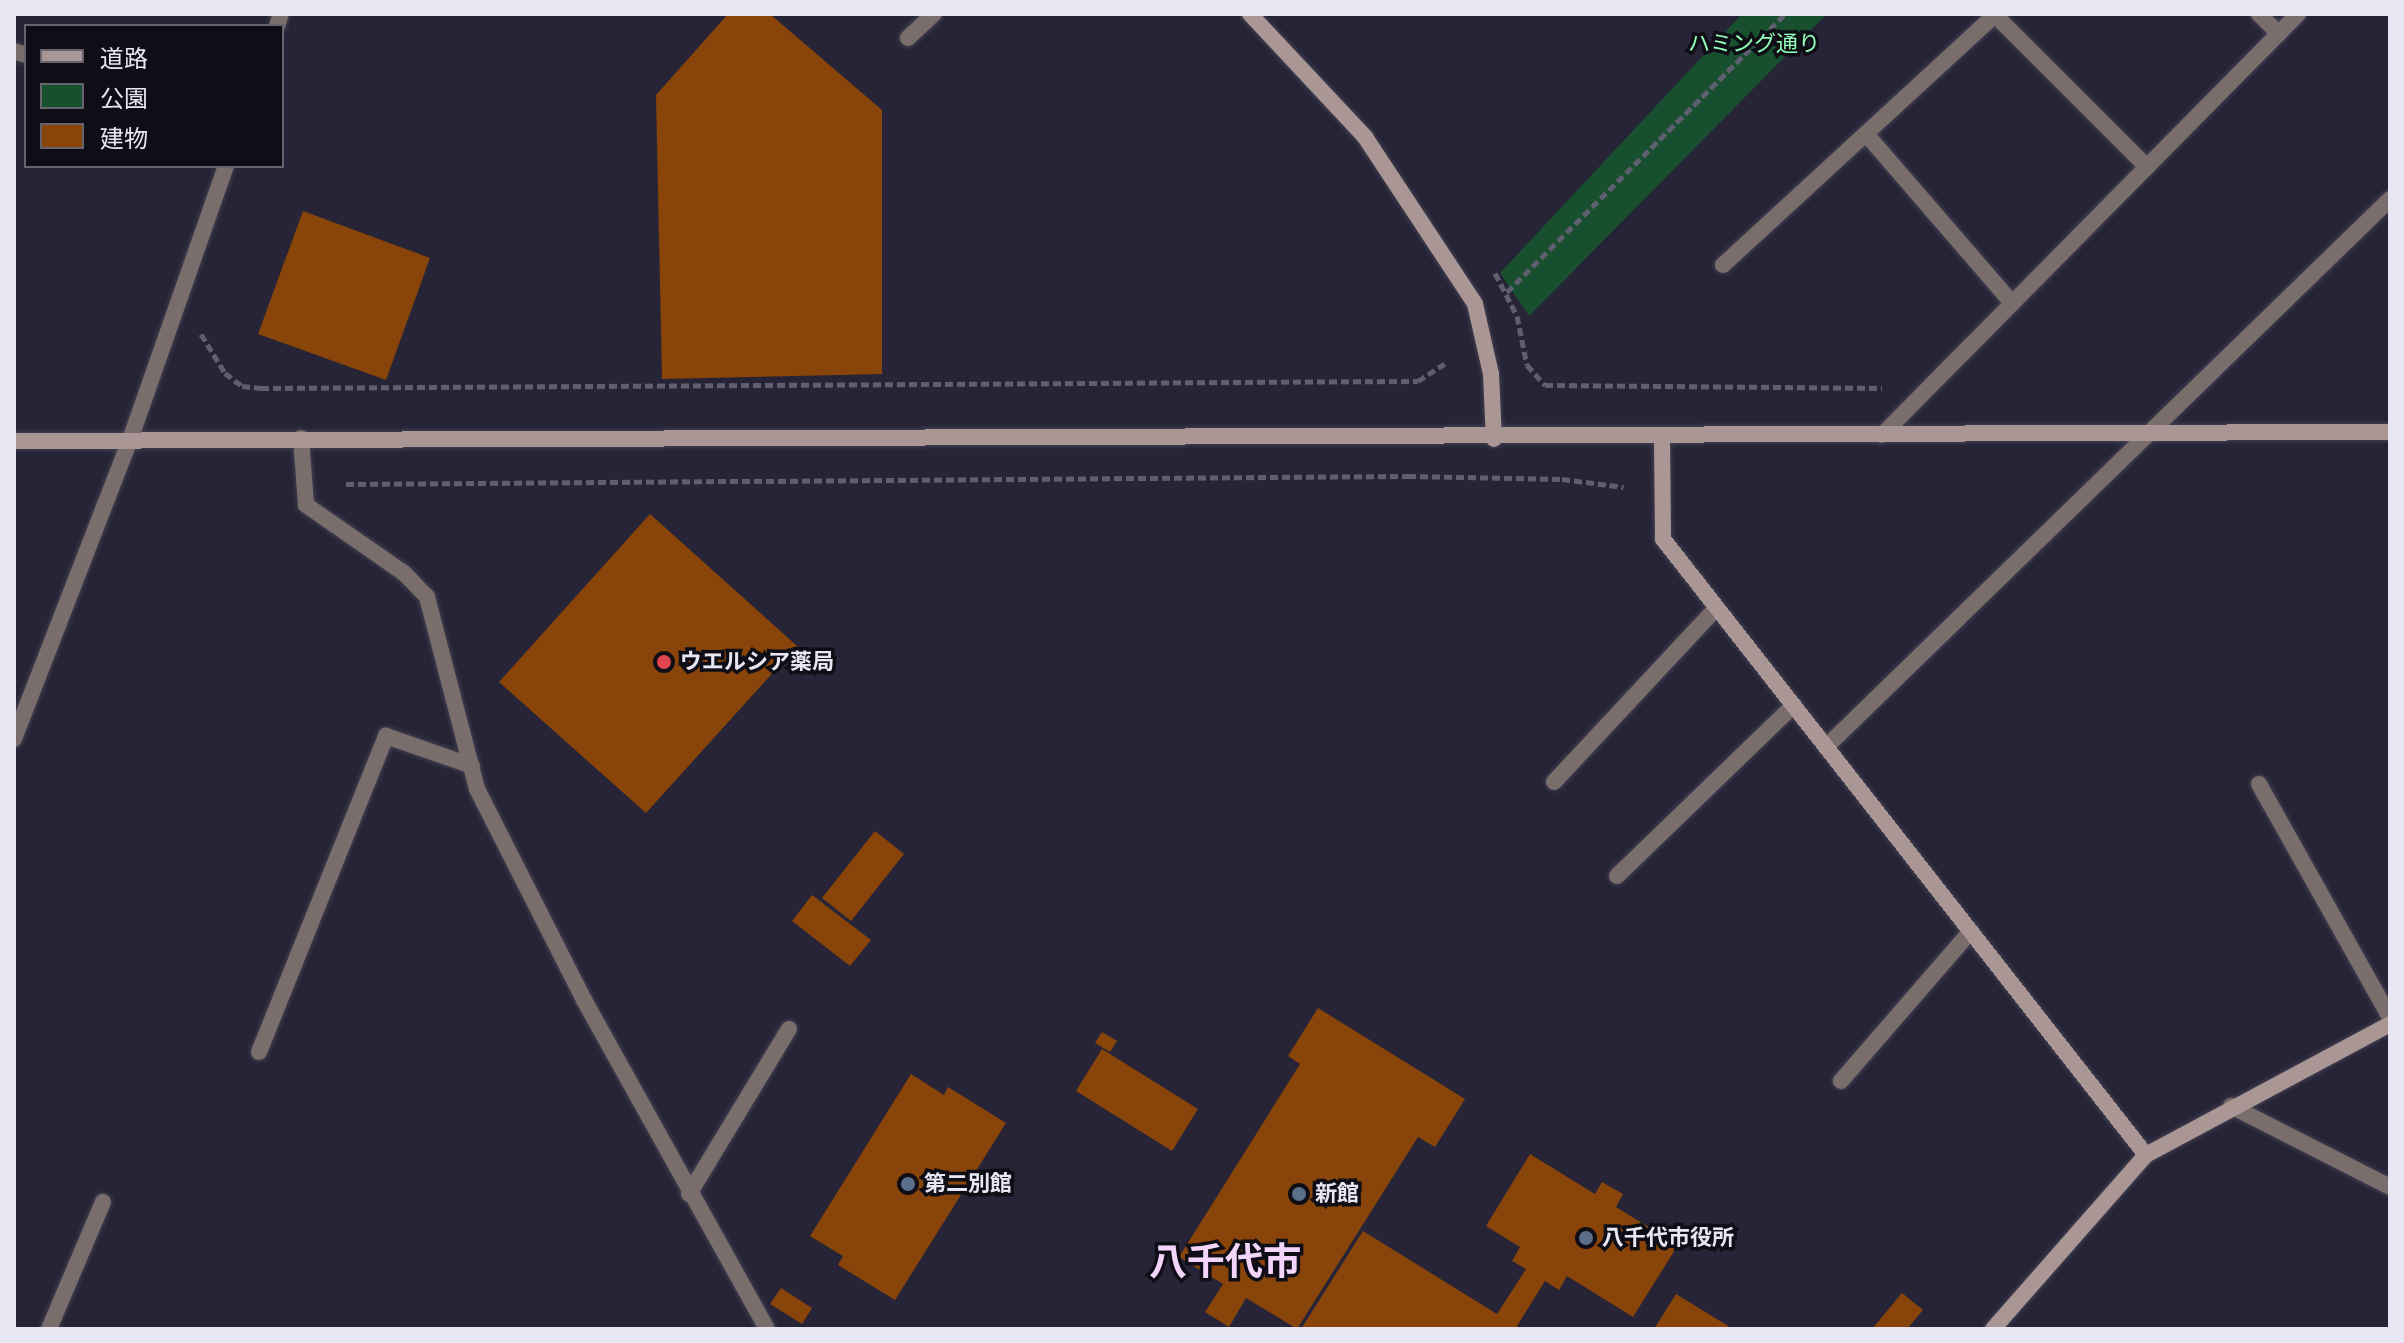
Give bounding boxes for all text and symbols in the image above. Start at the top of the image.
legend [24,24,284,168]
park label: ハミング通り [1688,31,1820,57]
text: 道路 [100,43,148,73]
text: 公園 [100,83,148,113]
text: 建物 [100,123,148,153]
place label: ウエルシア薬局 [680,649,834,675]
marker: ウエルシア薬局 [655,653,673,671]
place label: 第二別館 [924,1171,1012,1197]
marker: 第二別館 [899,1175,917,1193]
place label: 新館 [1315,1181,1359,1207]
marker: 新館 [1290,1185,1308,1203]
place label: 八千代市役所 [1602,1225,1734,1251]
marker: 八千代市役所 [1577,1229,1595,1247]
district label: 八千代市 [1149,1239,1301,1285]

